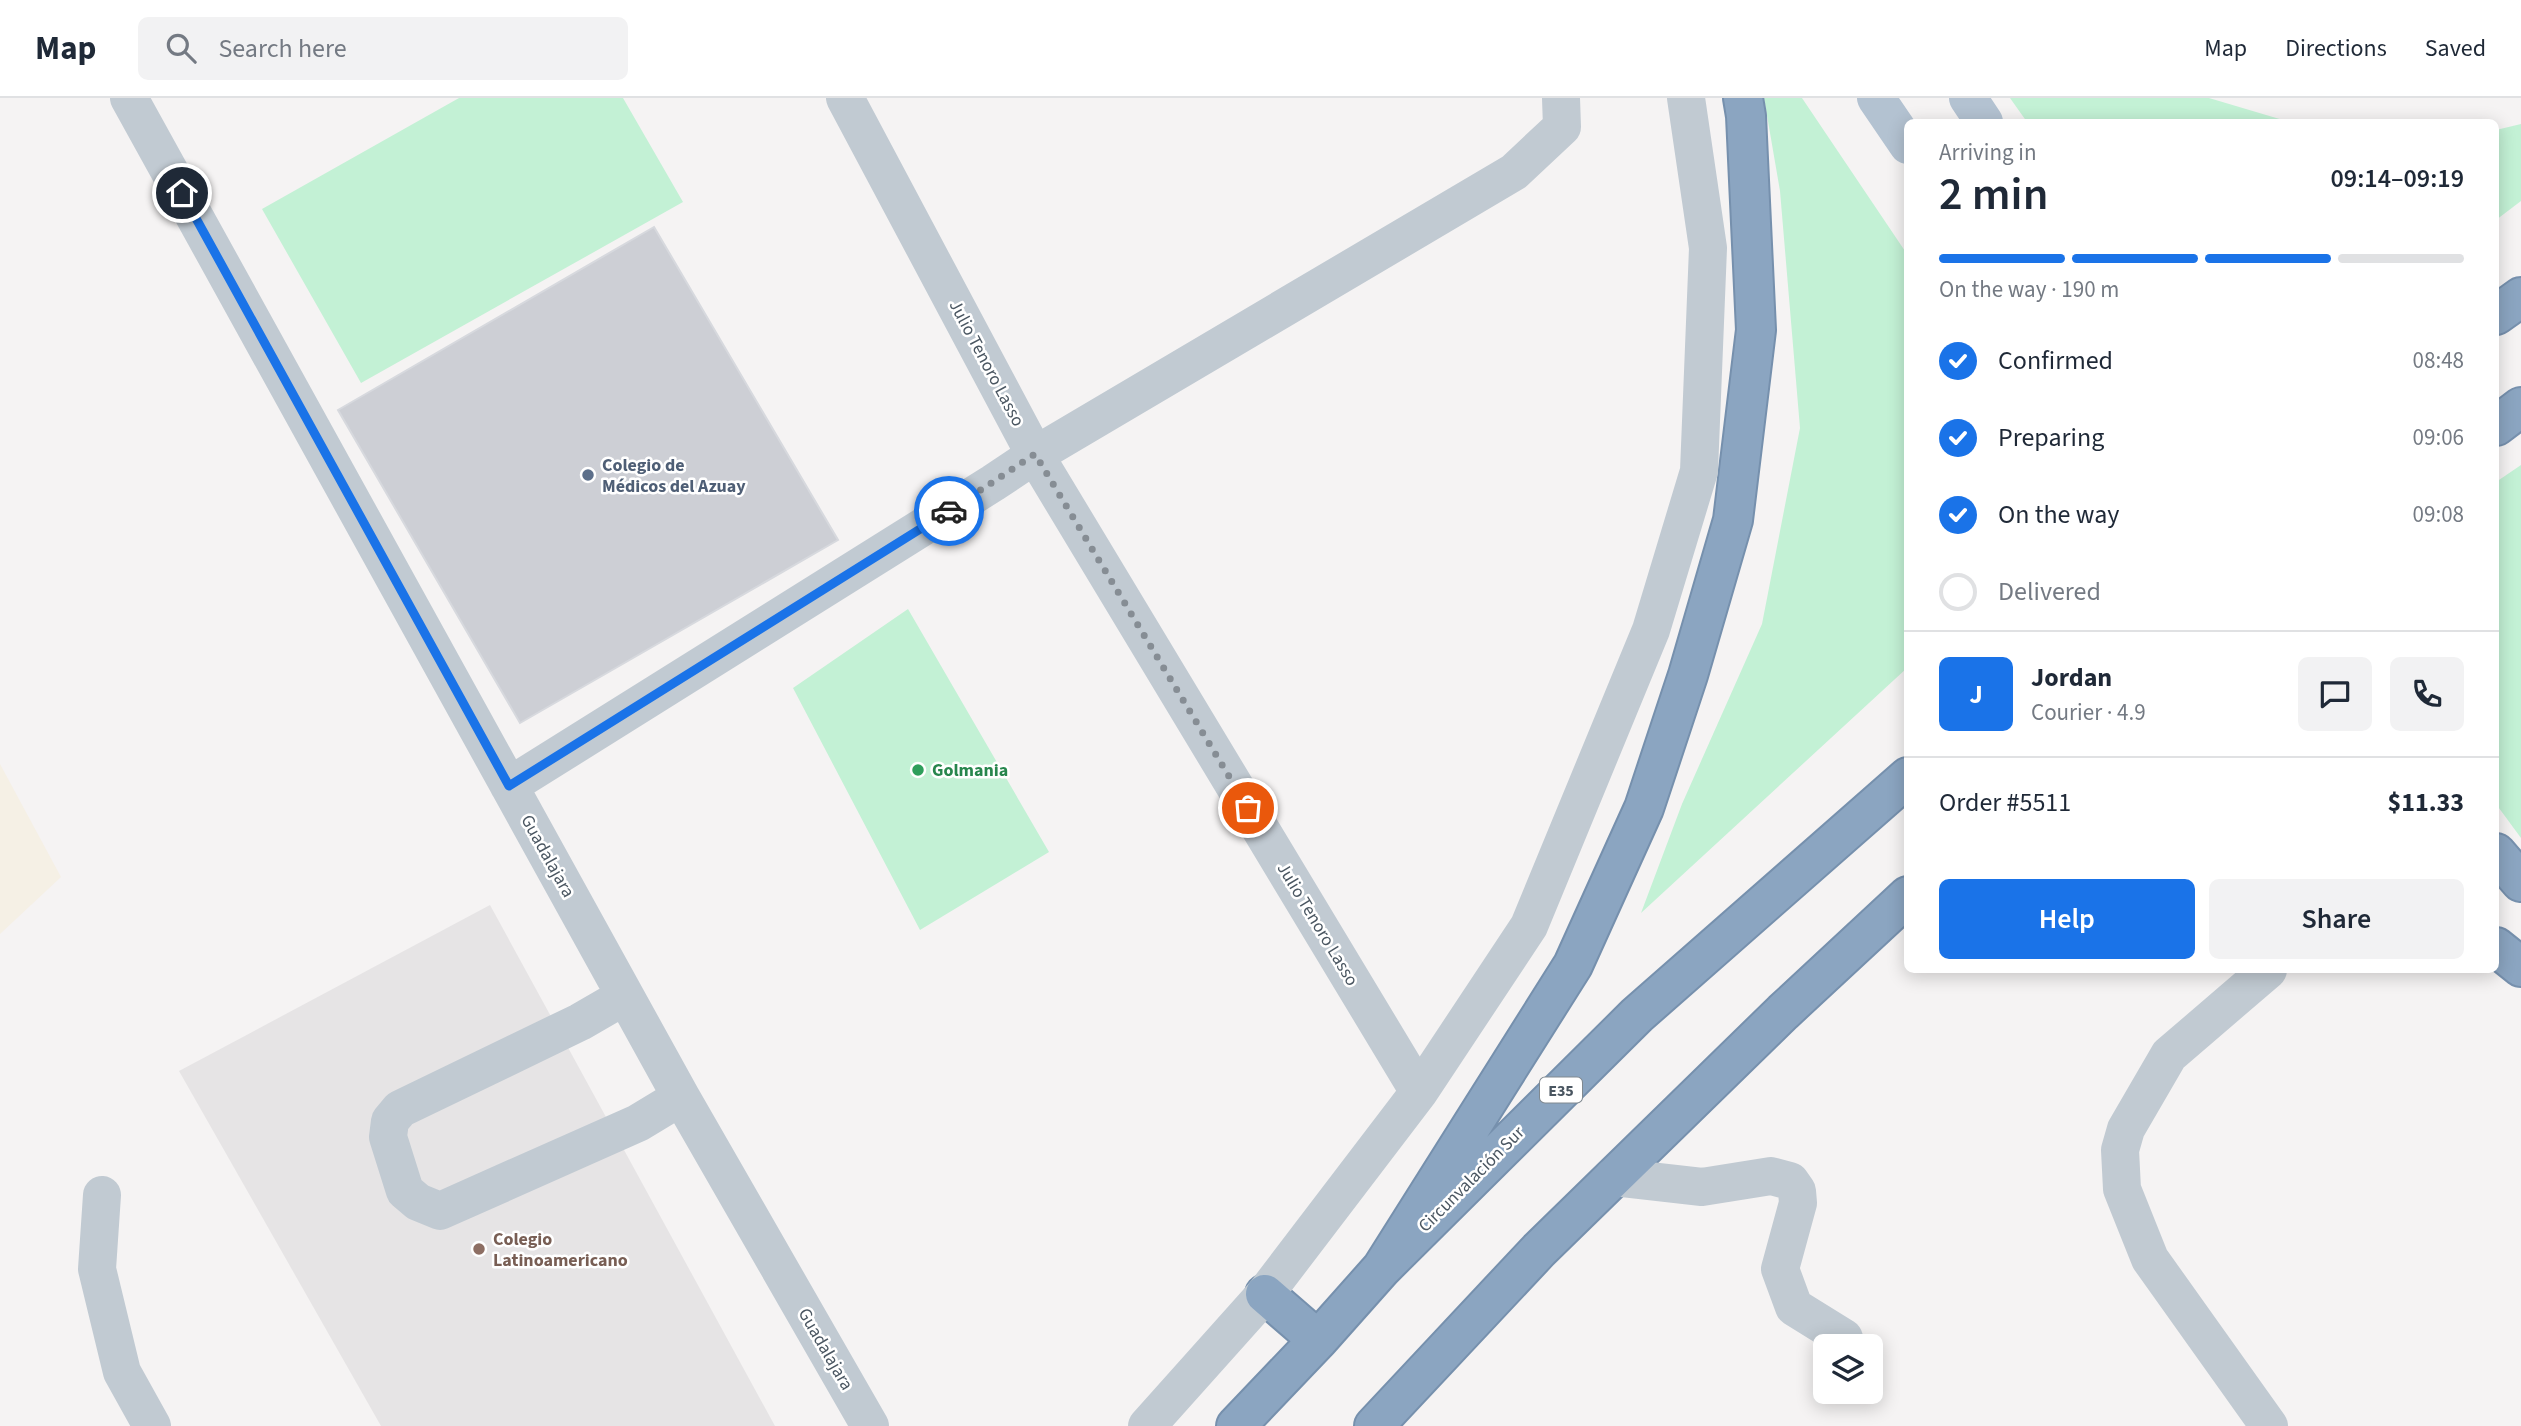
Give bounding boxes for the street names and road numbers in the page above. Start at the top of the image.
street label: Julio Tenoro Lasso [943,296,1030,431]
street label: Guadalajara [515,810,581,902]
street label: Julio Tenoro Lasso [1271,858,1364,991]
road number: E35 [1540,1078,1582,1102]
street label: Circunvalación Sur [1413,1120,1531,1238]
street label: Guadalajara [792,1304,859,1395]

